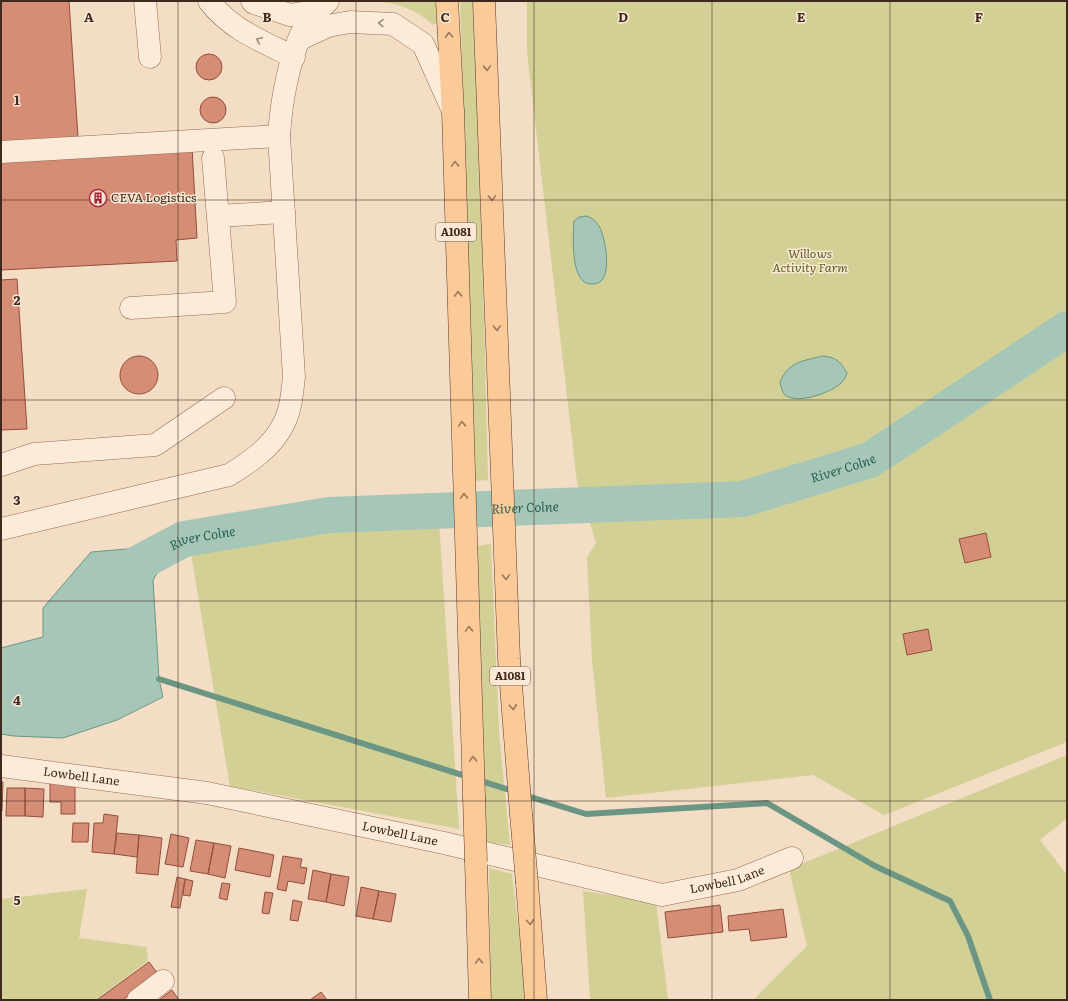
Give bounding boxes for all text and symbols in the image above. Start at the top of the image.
text: A [84,7,94,26]
text: B [263,7,272,26]
text: C [440,7,450,26]
text: D [618,7,628,26]
text: E [797,7,806,26]
text: F [975,7,983,26]
one-way arrow [378,19,384,27]
one-way arrow [445,32,453,38]
one-way arrow [255,37,263,45]
one-way arrow [483,65,491,71]
text: 1 [14,90,20,109]
one-way arrow [450,161,459,167]
building icon: CEVA Logistics [88,188,108,208]
place label: CEVA Logistics [111,188,197,206]
one-way arrow [487,195,496,201]
road number: A1081 [436,223,476,241]
park label: Willows Activity Farm [772,244,848,276]
text: 2 [14,290,21,309]
one-way arrow [454,291,462,297]
one-way arrow [492,325,501,331]
one-way arrow [458,421,466,427]
water label: River Colne [808,449,880,487]
text: 3 [13,490,21,509]
one-way arrow [460,493,468,499]
water label: River Colne [491,496,559,518]
water label: River Colne [165,521,237,554]
one-way arrow [502,574,510,580]
one-way arrow [465,626,474,632]
road number: A1081 [490,667,530,685]
text: 4 [13,690,21,709]
one-way arrow [508,704,517,710]
one-way arrow [469,755,478,762]
street label: Lowbell Lane [42,762,121,789]
street label: Lowbell Lane [361,816,440,849]
street label: Lowbell Lane [688,860,767,897]
text: 5 [13,890,21,909]
one-way arrow [526,919,535,925]
one-way arrow [475,958,483,964]

